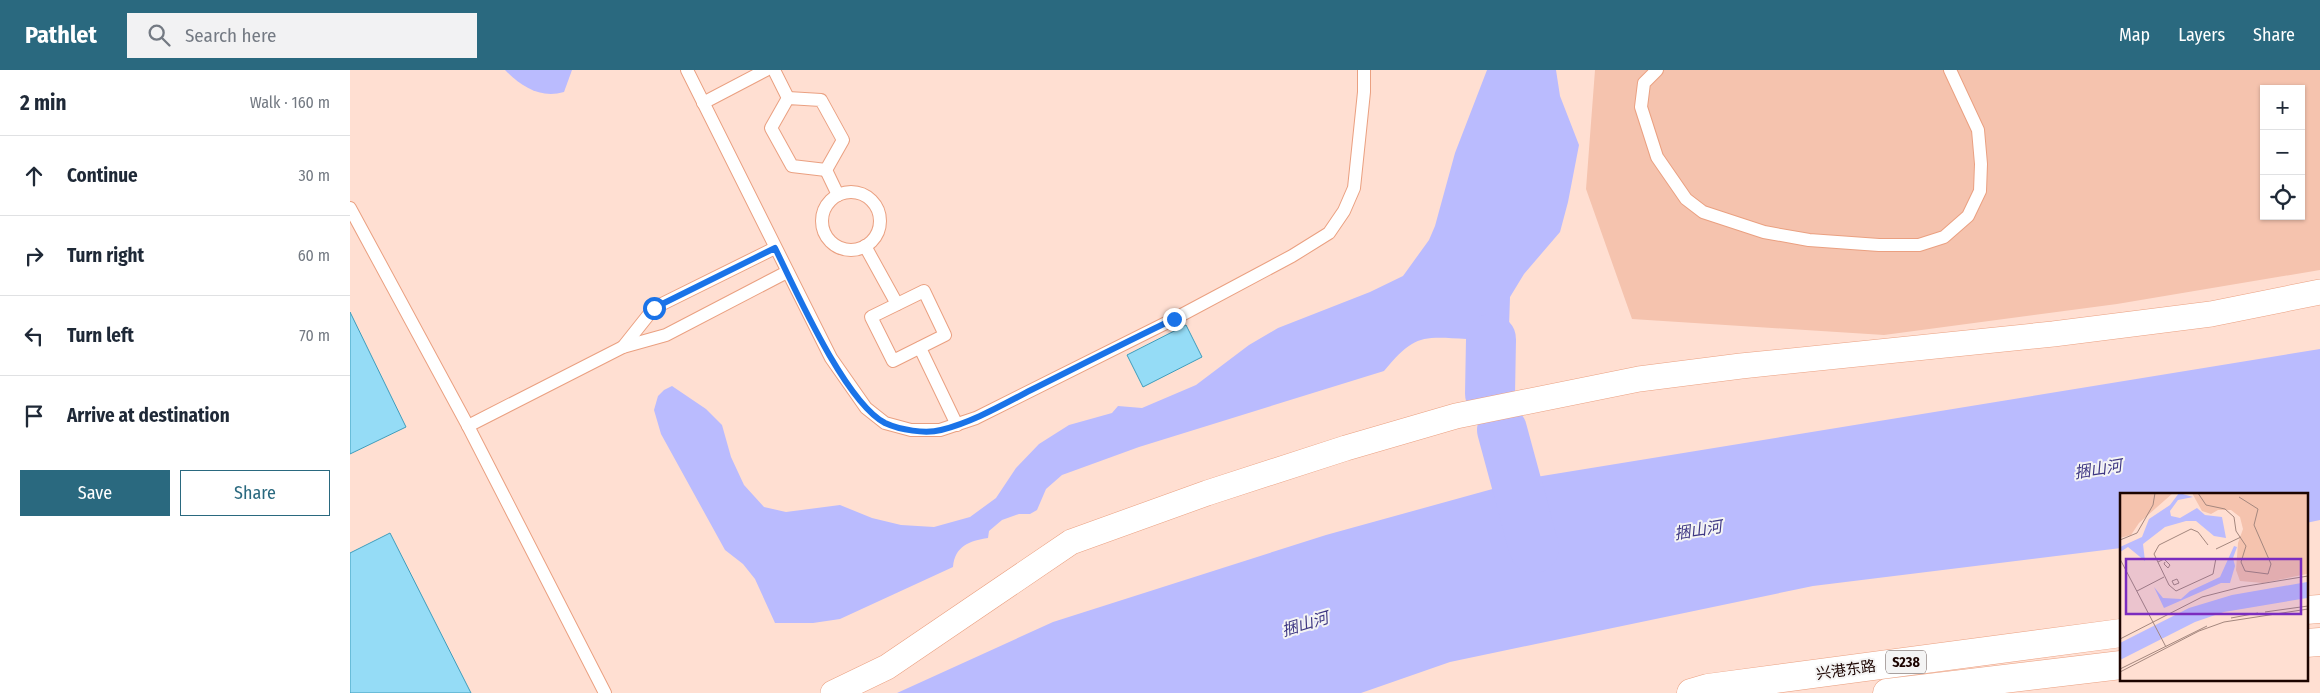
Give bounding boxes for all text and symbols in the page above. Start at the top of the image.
search box [127,13,477,58]
text: Pathlet [25,21,97,49]
icon: search [145,21,173,49]
text: Search here [185,24,276,47]
text: Map [2119,24,2150,46]
text: Layers [2178,24,2225,46]
text: Share [2253,24,2295,46]
map controls [2260,85,2305,220]
button: + [2260,85,2305,130]
text: 2 min [20,90,67,116]
text: Walk · 160 m [250,93,330,112]
button: − [2260,130,2305,175]
icon: ahead [20,162,48,190]
text: Continue [67,164,138,187]
text: 30 m [298,166,330,185]
button: locate [2260,175,2305,220]
icon: right [20,242,48,270]
text: Turn right [67,244,144,267]
text: 60 m [298,246,330,265]
route start [643,297,666,320]
route end [1163,308,1186,331]
icon: left [20,322,48,350]
text: Turn left [67,324,134,347]
text: 70 m [299,326,330,345]
icon: arrive [20,402,48,430]
text: Arrive at destination [67,404,230,427]
water label: 捆山河 [2073,455,2126,482]
button: Save [20,470,170,516]
button: Share [180,470,330,516]
inset map [2120,493,2308,680]
water label: 捆山河 [1673,516,1726,543]
water label: 捆山河 [1279,607,1334,640]
road number: S238 [1886,650,1926,674]
street label: 兴港东路 [1815,657,1877,683]

